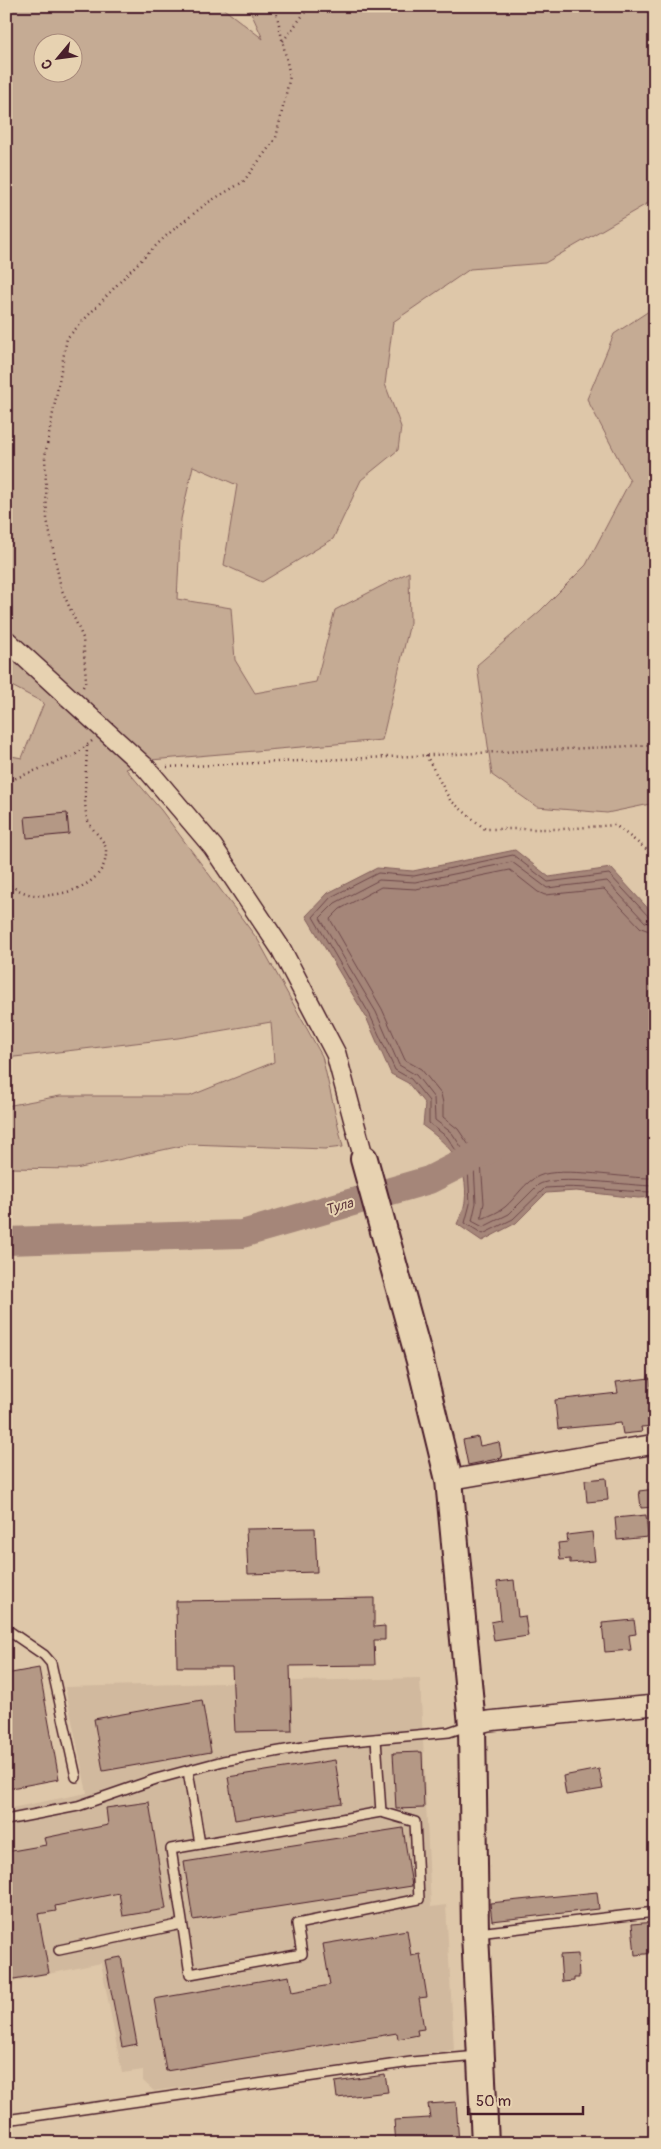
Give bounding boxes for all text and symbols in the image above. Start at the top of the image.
north arrow [32,32,82,82]
text: С [37,56,57,72]
water label: Тула [324,1194,356,1218]
scale bar [468,2084,584,2116]
text: 50 m [476,2092,511,2111]

